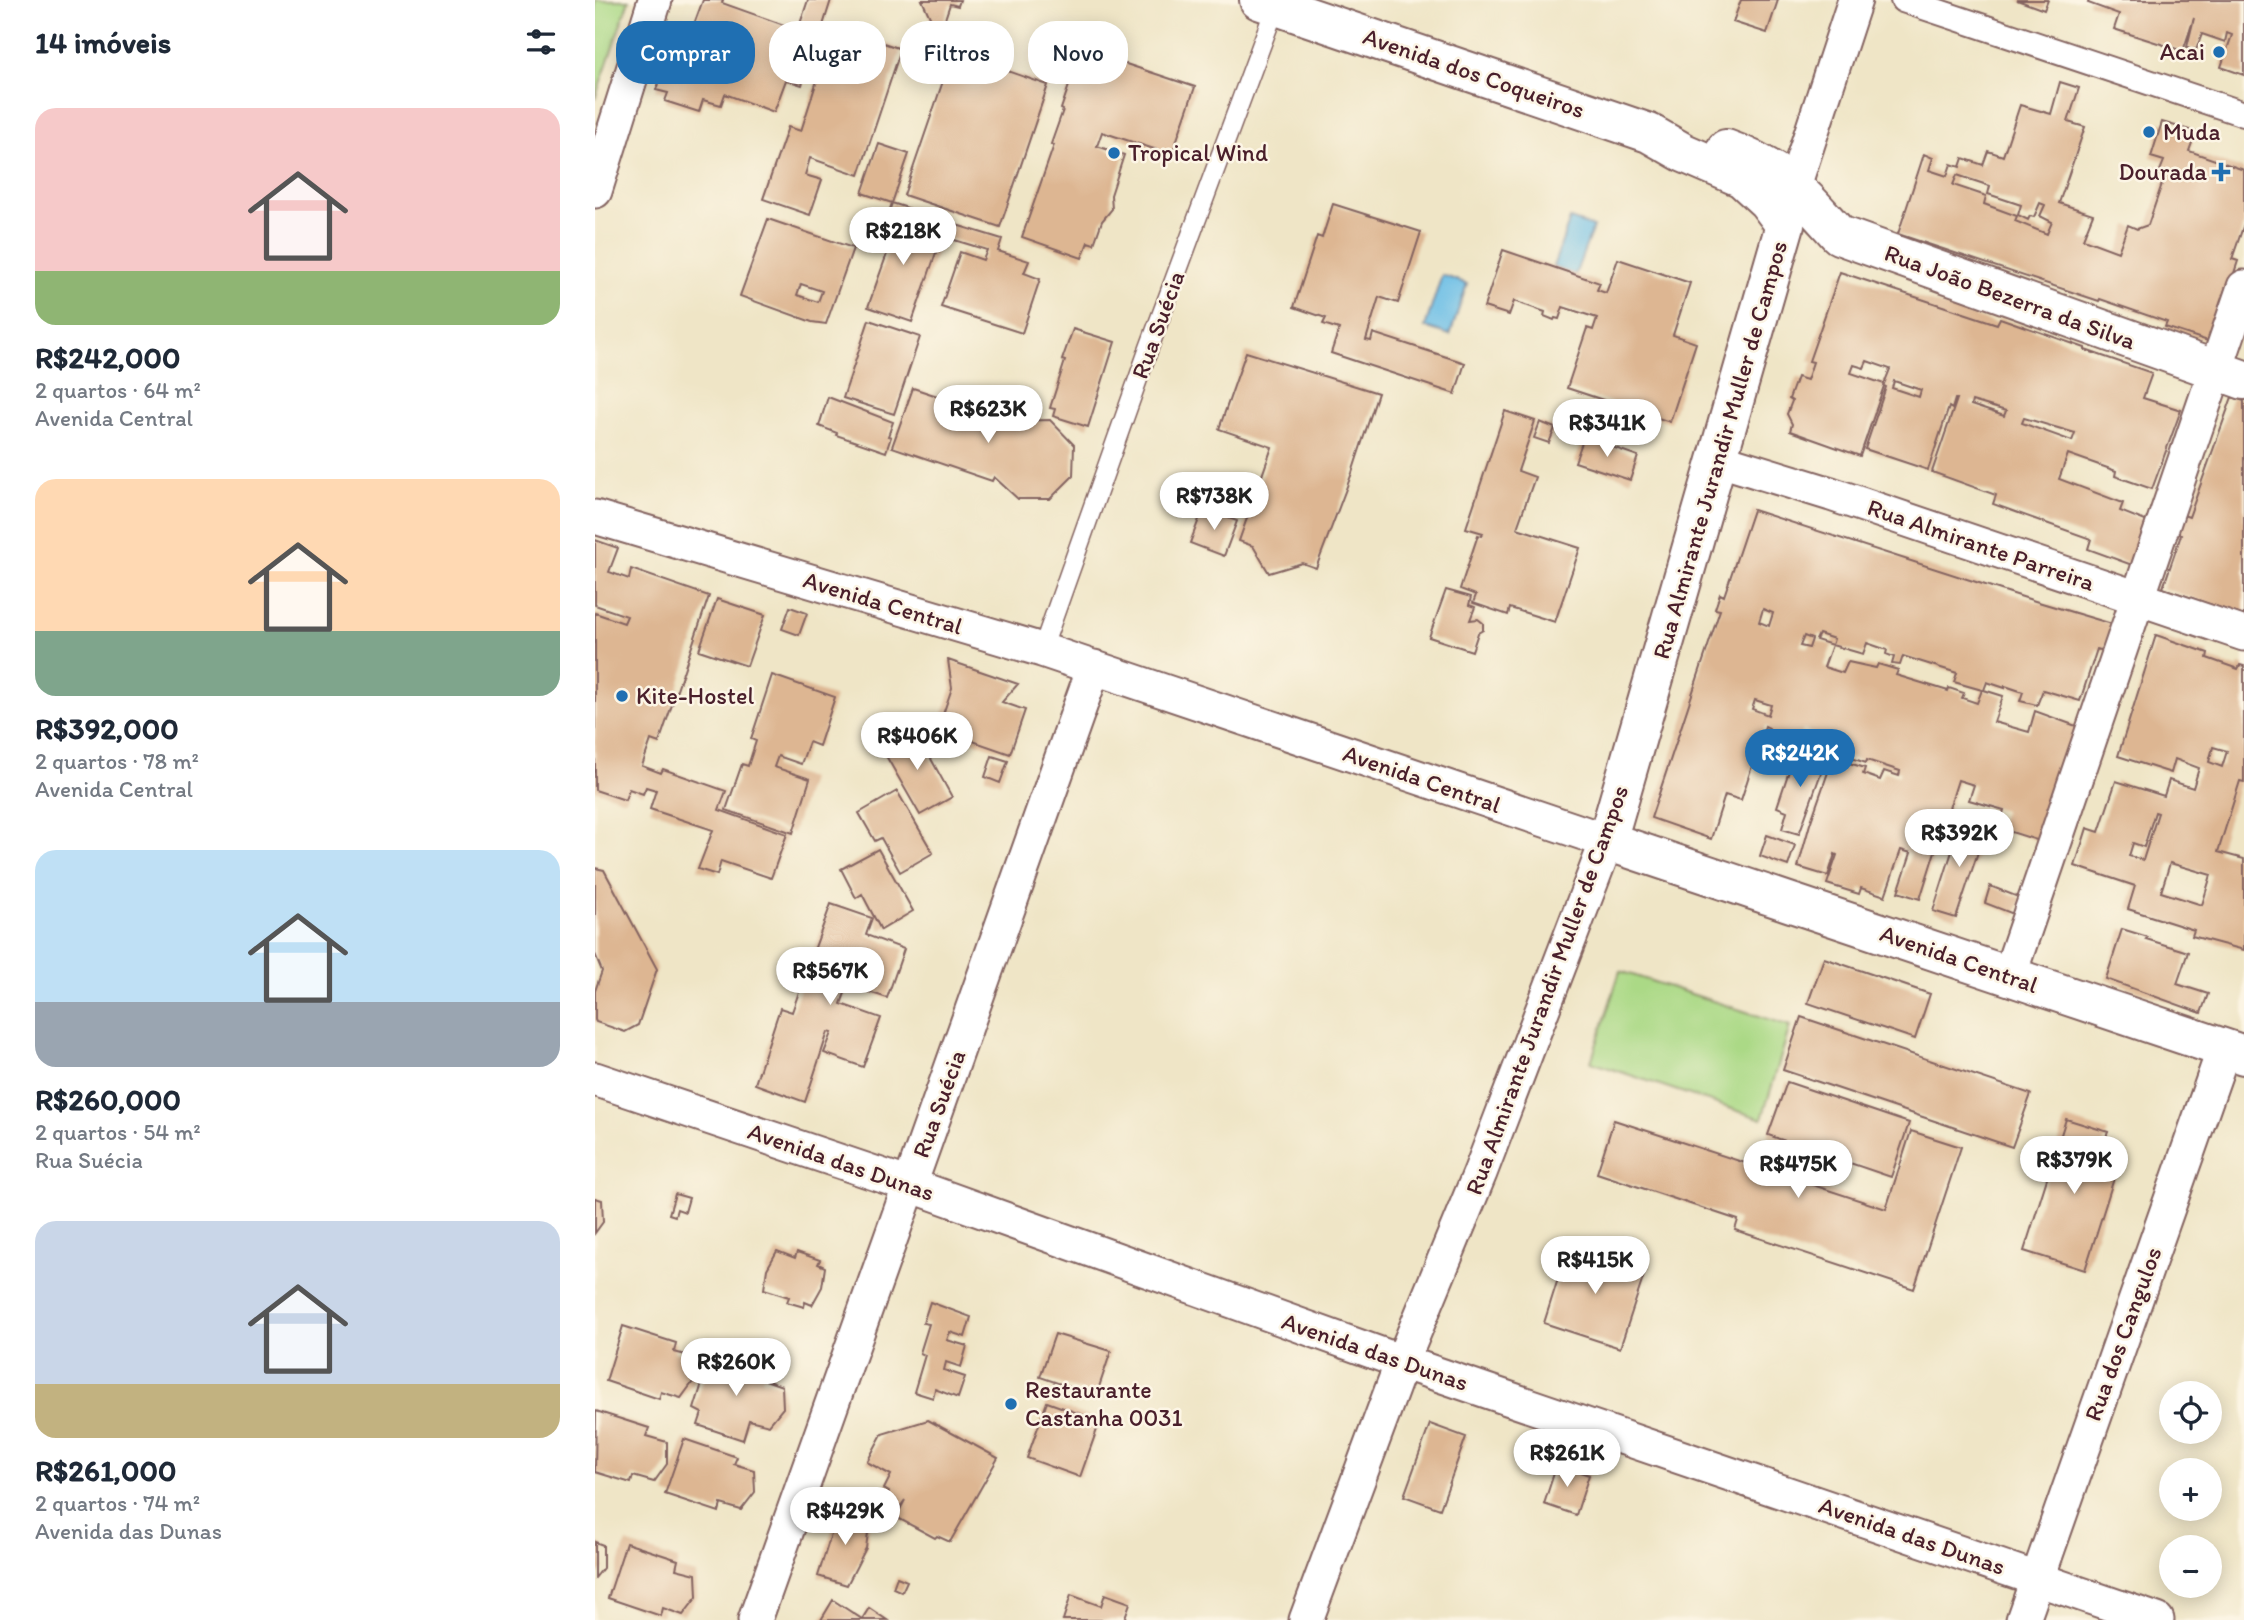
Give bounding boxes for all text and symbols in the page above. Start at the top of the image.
chip: Comprar [616,21,755,84]
chip: Alugar [769,21,886,84]
chip: Filtros [900,21,1014,84]
chip: Novo [1028,21,1128,84]
street label: Avenida dos Coqueiros [1360,21,1589,124]
icon: filters [522,23,560,61]
text: 14 imóveis [35,24,171,61]
place label: Acai [2160,37,2205,66]
marker: Acai [2211,44,2227,60]
place label: Muda [2163,117,2220,146]
marker: Muda [2141,124,2157,140]
place label: Tropical Wind [1128,138,1268,167]
marker: Tropical Wind [1106,145,1122,161]
icon: home [235,153,361,279]
place label: Dourada [2118,157,2207,186]
marker: Dourada [2213,164,2229,180]
pin: R$218K [846,208,960,267]
text: R$218K [865,216,941,244]
street label: Rua Almirante Jurandir Muller de Campos [1646,237,1793,662]
street label: Rua João Bezerra da Silva [1881,238,2140,356]
street label: Rua Suécia [1125,267,1190,383]
text: R$242,000 [35,339,180,376]
text: 2 quartos · 64 m² [35,376,201,404]
pin: R$623K [931,386,1045,445]
text: R$623K [950,394,1026,422]
pin: R$341K [1550,400,1664,459]
text: Avenida Central [35,404,193,432]
text: R$341K [1569,408,1645,436]
pin: R$738K [1157,472,1271,532]
text: R$738K [1176,481,1252,509]
street label: Rua Almirante Parreira [1864,492,2099,597]
icon: home [235,524,361,650]
street label: Avenida Central [800,565,966,641]
place label: Kite-Hostel [636,681,754,710]
marker: Kite-Hostel [614,688,630,704]
text: R$392,000 [35,710,179,747]
pin: R$406K [860,712,974,772]
text: R$406K [877,721,957,749]
pin: R$242K [1743,730,1857,789]
street label: Avenida Central [1339,738,1505,819]
text: R$242K [1761,738,1839,766]
text: 2 quartos · 78 m² [35,747,199,775]
text: Avenida Central [35,775,193,803]
street label: Rua Almirante Jurandir Muller de Campos [1459,781,1634,1199]
pin: R$392K [1902,810,2016,869]
text: R$392K [1921,818,1997,846]
icon: home [235,895,361,1021]
street label: Avenida Central [1876,918,2042,999]
pin: R$567K [773,948,887,1007]
text: R$567K [792,956,868,984]
street label: Rua Suécia [906,1046,971,1162]
text: R$260,000 [35,1081,181,1118]
street label: Avenida das Dunas [744,1116,938,1207]
text: 2 quartos · 54 m² [35,1118,201,1146]
pin: R$379K [2017,1136,2131,1196]
pin: R$475K [1741,1140,1855,1200]
text: R$379K [2036,1145,2112,1173]
text: Rua Suécia [35,1146,143,1174]
text: R$475K [1759,1149,1837,1177]
pin: R$415K [1538,1236,1652,1296]
street label: Rua dos Cangulos [2078,1243,2167,1425]
text: R$415K [1557,1245,1633,1273]
icon: home [235,1266,361,1392]
street label: Avenida das Dunas [1278,1306,1472,1397]
pin: R$260K [679,1338,793,1398]
text: R$260K [697,1347,775,1375]
place label: Restaurante Castanha 0031 [1025,1375,1183,1432]
map controls [2159,1381,2222,1598]
button: locate [2159,1381,2222,1444]
marker: Restaurante Castanha 0031 [1003,1396,1019,1412]
pin: R$261K [1510,1430,1624,1489]
text: R$261K [1530,1438,1604,1466]
text: R$261,000 [35,1452,176,1489]
button: + [2159,1458,2222,1521]
pin: R$429K [788,1488,902,1547]
text: 2 quartos · 74 m² [35,1489,200,1517]
street label: Avenida das Dunas [1815,1490,2009,1581]
text: R$429K [806,1496,884,1524]
text: Avenida das Dunas [35,1517,222,1545]
button: − [2159,1535,2222,1598]

